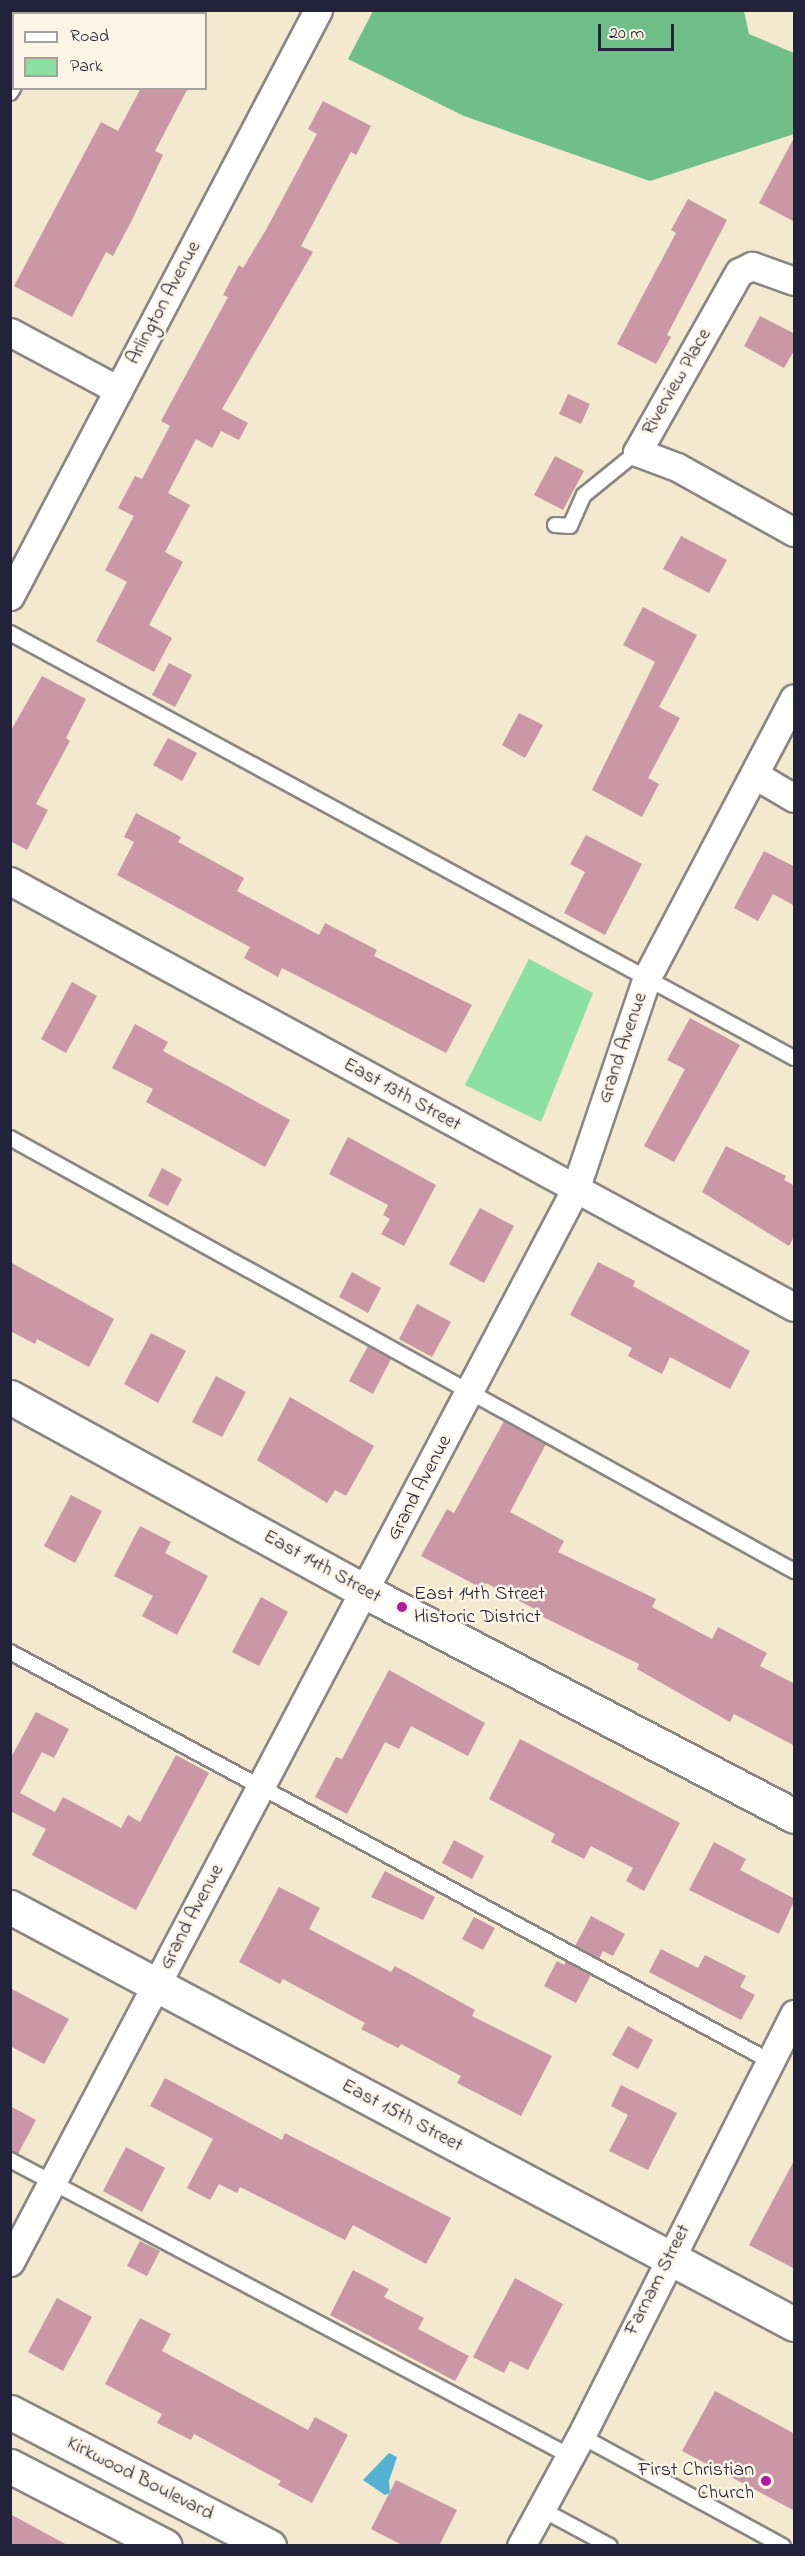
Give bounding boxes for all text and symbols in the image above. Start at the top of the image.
legend [12,12,207,90]
scale bar [601,12,678,50]
text: 20 m [609,21,644,47]
text: Road [70,24,109,50]
text: Park [70,54,103,80]
street label: Arlington Avenue [121,237,207,369]
street label: Riverview Place [637,325,717,439]
street label: Grand Avenue [593,990,653,1106]
street label: East 13th Street [339,1053,465,1137]
street label: Grand Avenue [382,1431,458,1545]
street label: East 14th Street [259,1525,385,1609]
place label: East 14th Street Historic District [414,1583,545,1630]
marker: East 14th Street Historic District [395,1600,409,1614]
street label: Grand Avenue [154,1860,230,1974]
street label: East 15th Street [337,2074,467,2158]
street label: Farnam Street [620,2220,696,2340]
street label: Kirkwood Boulevard [62,2432,218,2526]
place label: First Christian Church [638,2458,754,2505]
marker: First Christian Church [759,2474,773,2488]

